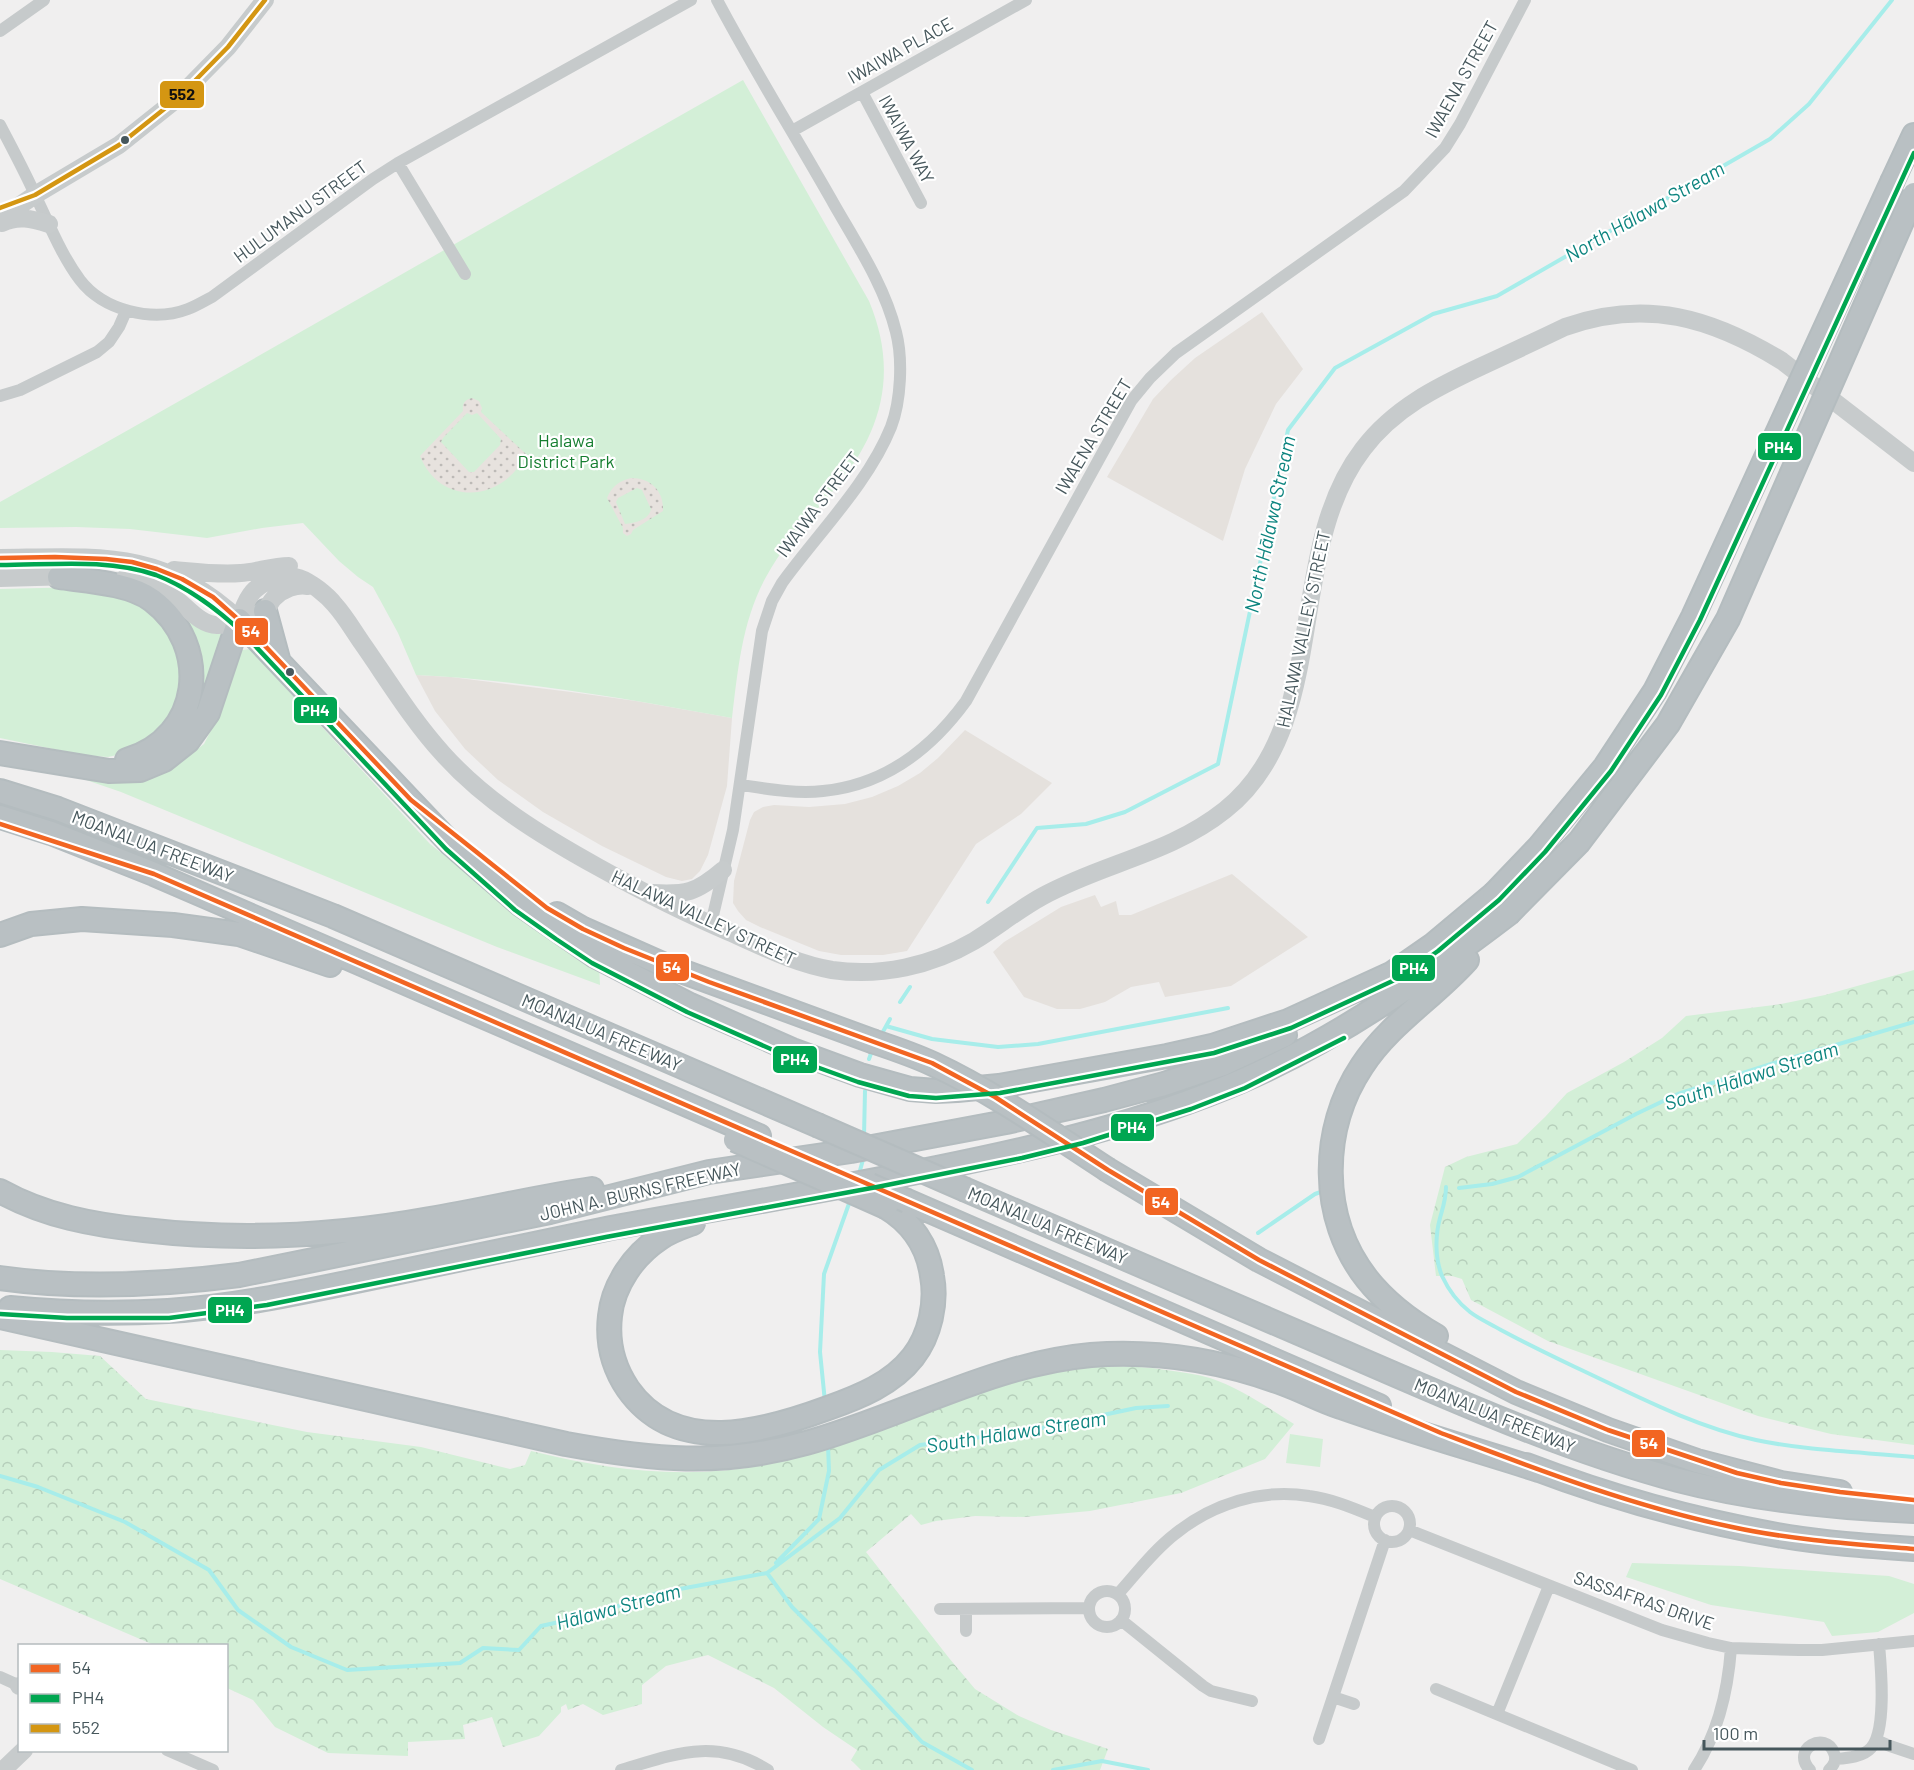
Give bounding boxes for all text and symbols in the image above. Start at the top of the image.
street label: IWAIWA PLACE [843,12,957,88]
street label: IWAENA STREET [1420,17,1502,141]
line badge: 552 [159,80,205,109]
text: 552 [169,84,195,103]
street label: IWAIWA WAY [875,91,939,187]
unlabelled marker [119,134,131,146]
street label: HULUMANU STREET [229,155,371,267]
water label: North Hālawa Stream [1560,156,1728,266]
street label: IWAENA STREET [1050,374,1136,498]
park label: Halawa District Park [518,429,614,472]
line badge: PH4 [1757,432,1802,461]
water label: North Hālawa Stream [1239,433,1299,615]
text: PH4 [1764,437,1794,456]
street label: IWAIWA STREET [771,447,865,561]
street label: HALAWA VALLEY STREET [1271,528,1335,730]
line badge: 54 [234,617,269,646]
text: 54 [242,621,260,640]
unlabelled marker [284,666,296,678]
line badge: PH4 [293,696,338,724]
text: PH4 [300,700,330,719]
street label: MOANALUA FREEWAY [69,805,237,887]
street label: HALAWA VALLEY STREET [608,865,800,969]
line badge: 54 [655,953,690,982]
line badge: PH4 [1391,954,1436,982]
text: 54 [663,957,681,976]
text: PH4 [1399,958,1429,977]
street label: MOANALUA FREEWAY [519,988,685,1076]
water label: South Hālawa Stream [1661,1036,1841,1114]
line badge: PH4 [772,1045,818,1074]
text: PH4 [780,1049,810,1068]
line badge: PH4 [1110,1113,1155,1142]
text: PH4 [1117,1117,1147,1136]
street label: JOHN A. BURNS FREEWAY [537,1157,743,1225]
street label: MOANALUA FREEWAY [965,1181,1131,1269]
line badge: 54 [1144,1187,1179,1216]
text: 54 [1152,1192,1170,1211]
line badge: PH4 [207,1296,253,1324]
text: PH4 [215,1300,245,1319]
street label: MOANALUA FREEWAY [1411,1373,1579,1457]
water label: South Hālawa Stream [924,1405,1108,1457]
line badge: 54 [1631,1429,1666,1458]
text: 54 [1640,1433,1658,1452]
street label: SASSAFRAS DRIVE [1571,1566,1717,1634]
water label: Hālawa Stream [553,1578,683,1634]
legend [18,1644,228,1752]
text: 54 [72,1656,91,1678]
text: PH4 [72,1686,104,1708]
scale bar [1704,1713,1890,1751]
text: 552 [72,1716,100,1738]
text: 100 m [1713,1722,1758,1744]

